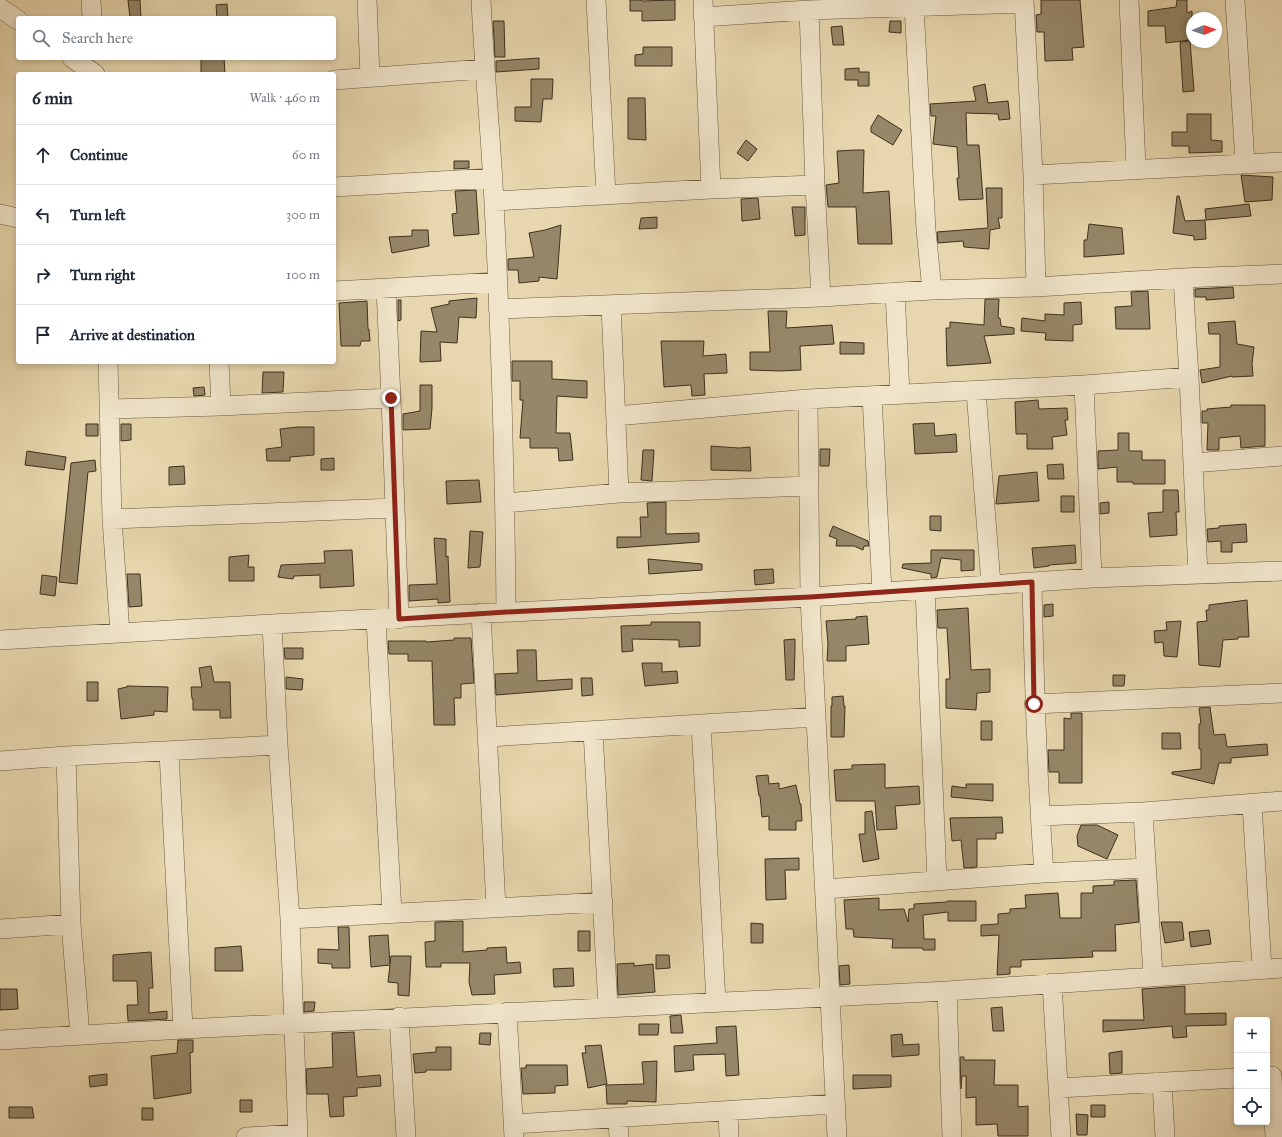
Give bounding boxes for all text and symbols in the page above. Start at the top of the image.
north arrow [1186,12,1222,48]
search box [16,16,336,60]
icon: search [30,27,52,49]
text: Search here [62,29,133,47]
text: 6 min [32,88,73,109]
text: Walk · 460 m [250,90,320,106]
icon: ahead [32,144,54,166]
text: Continue [70,146,128,164]
text: 60 m [292,147,320,163]
icon: left [32,204,54,226]
text: Turn left [70,206,126,224]
text: 300 m [286,207,320,223]
icon: right [32,264,54,286]
text: Turn right [70,266,135,284]
text: 100 m [286,267,320,283]
icon: arrive [32,324,54,346]
text: Arrive at destination [70,326,195,344]
route end [382,389,400,407]
route start [1025,695,1043,713]
map controls [1234,1017,1270,1125]
button: + [1234,1017,1270,1053]
button: − [1234,1053,1270,1089]
button: locate [1234,1089,1270,1125]

